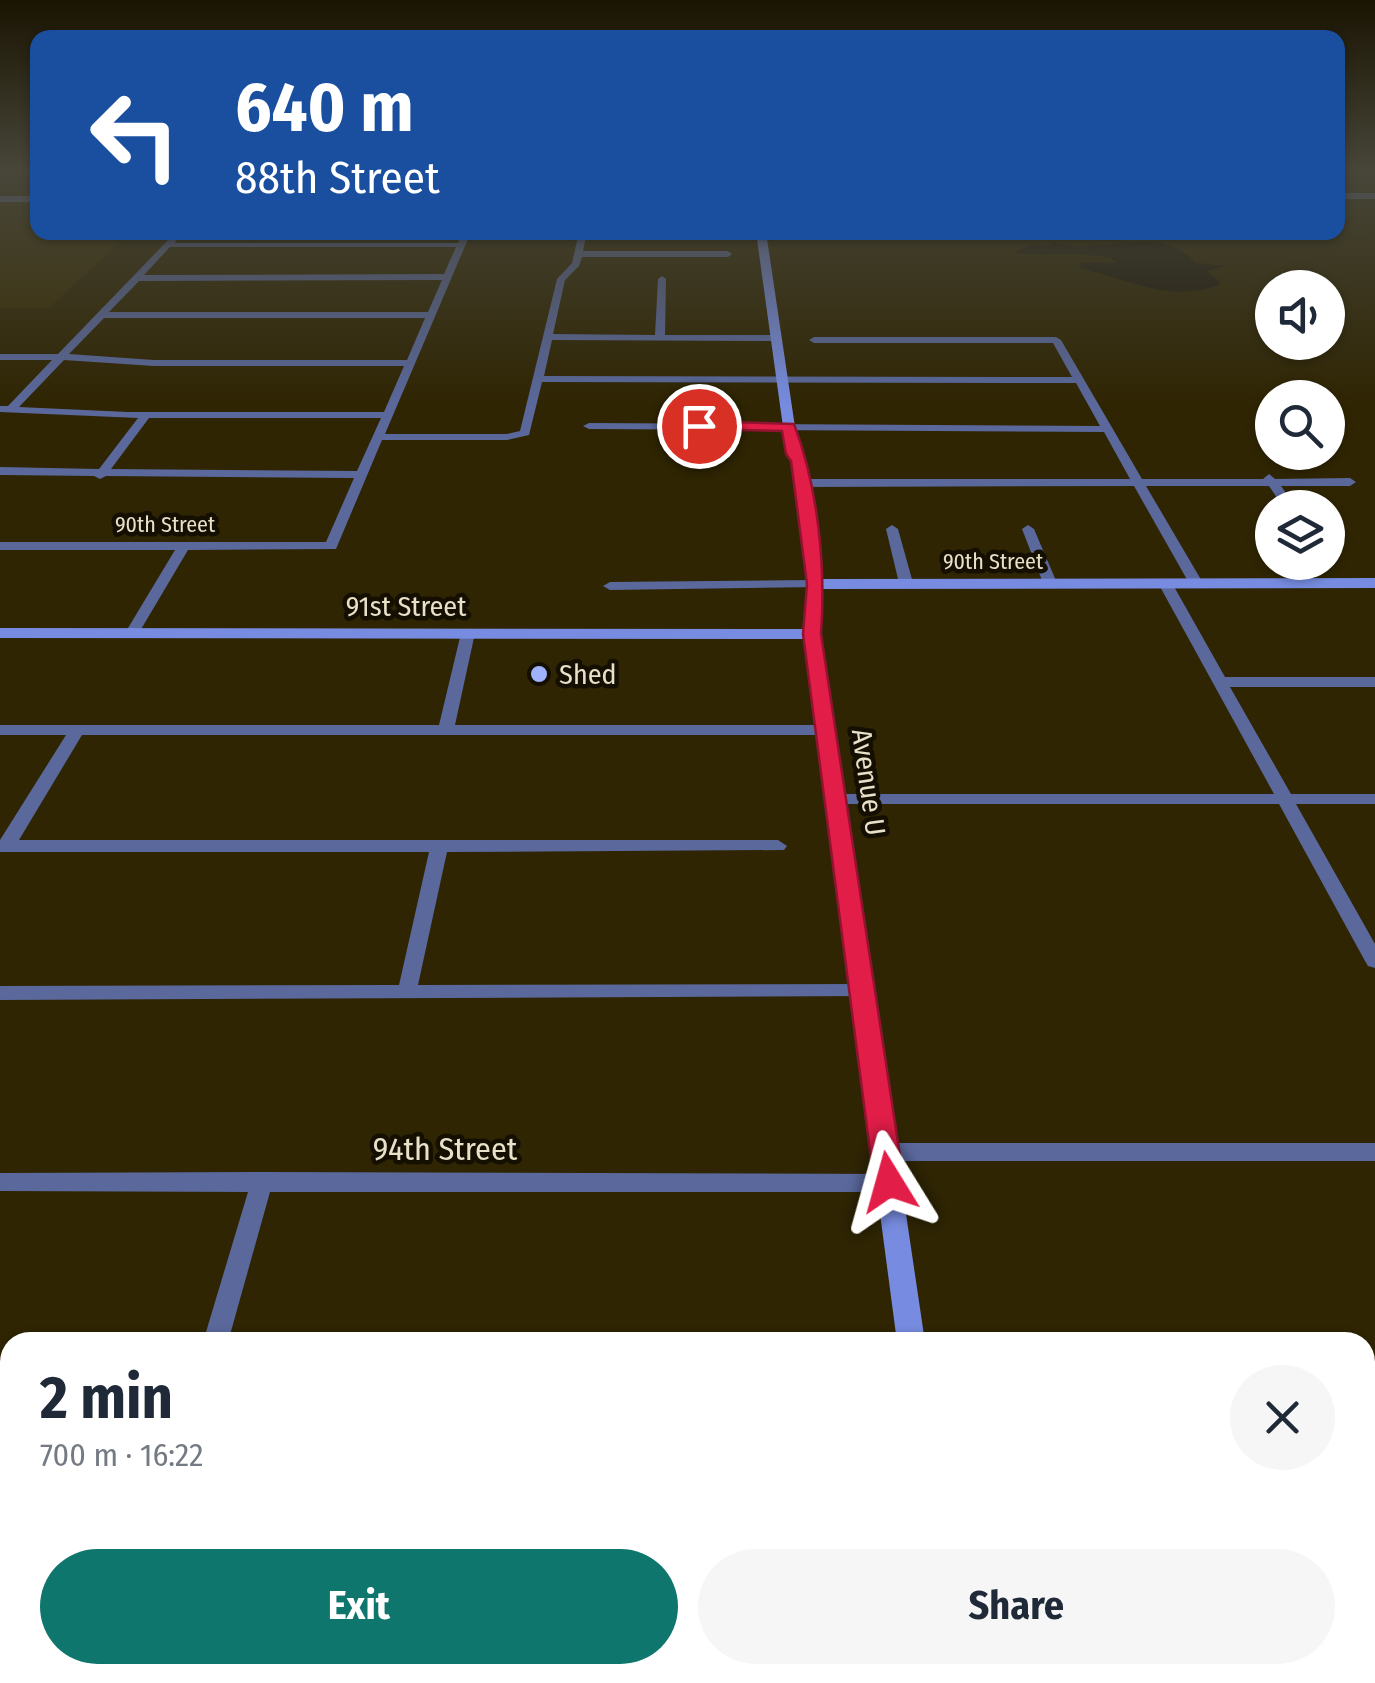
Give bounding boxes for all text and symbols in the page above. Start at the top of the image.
text: 640 m [235,66,414,150]
icon: left [70,70,200,200]
text: 88th Street [235,151,440,205]
map controls [1255,270,1345,580]
button: sound [1255,270,1345,360]
button: search [1255,380,1345,470]
pin [657,384,742,469]
icon: arrive [672,399,727,454]
button: layers [1255,490,1345,580]
street label: 90th Street [115,511,216,538]
street label: 90th Street [943,548,1044,575]
street label: 91st Street [346,590,467,623]
place label: Shed [559,658,616,691]
marker: Shed [528,663,550,685]
street label: Avenue U [845,727,892,837]
street label: 94th Street [373,1130,518,1168]
position arrow [837,1130,941,1234]
text: 2 min [40,1362,173,1434]
button: close [1230,1365,1335,1470]
text: 700 m · 16:22 [40,1436,203,1474]
button: Exit [40,1549,678,1664]
button: Share [698,1549,1335,1664]

